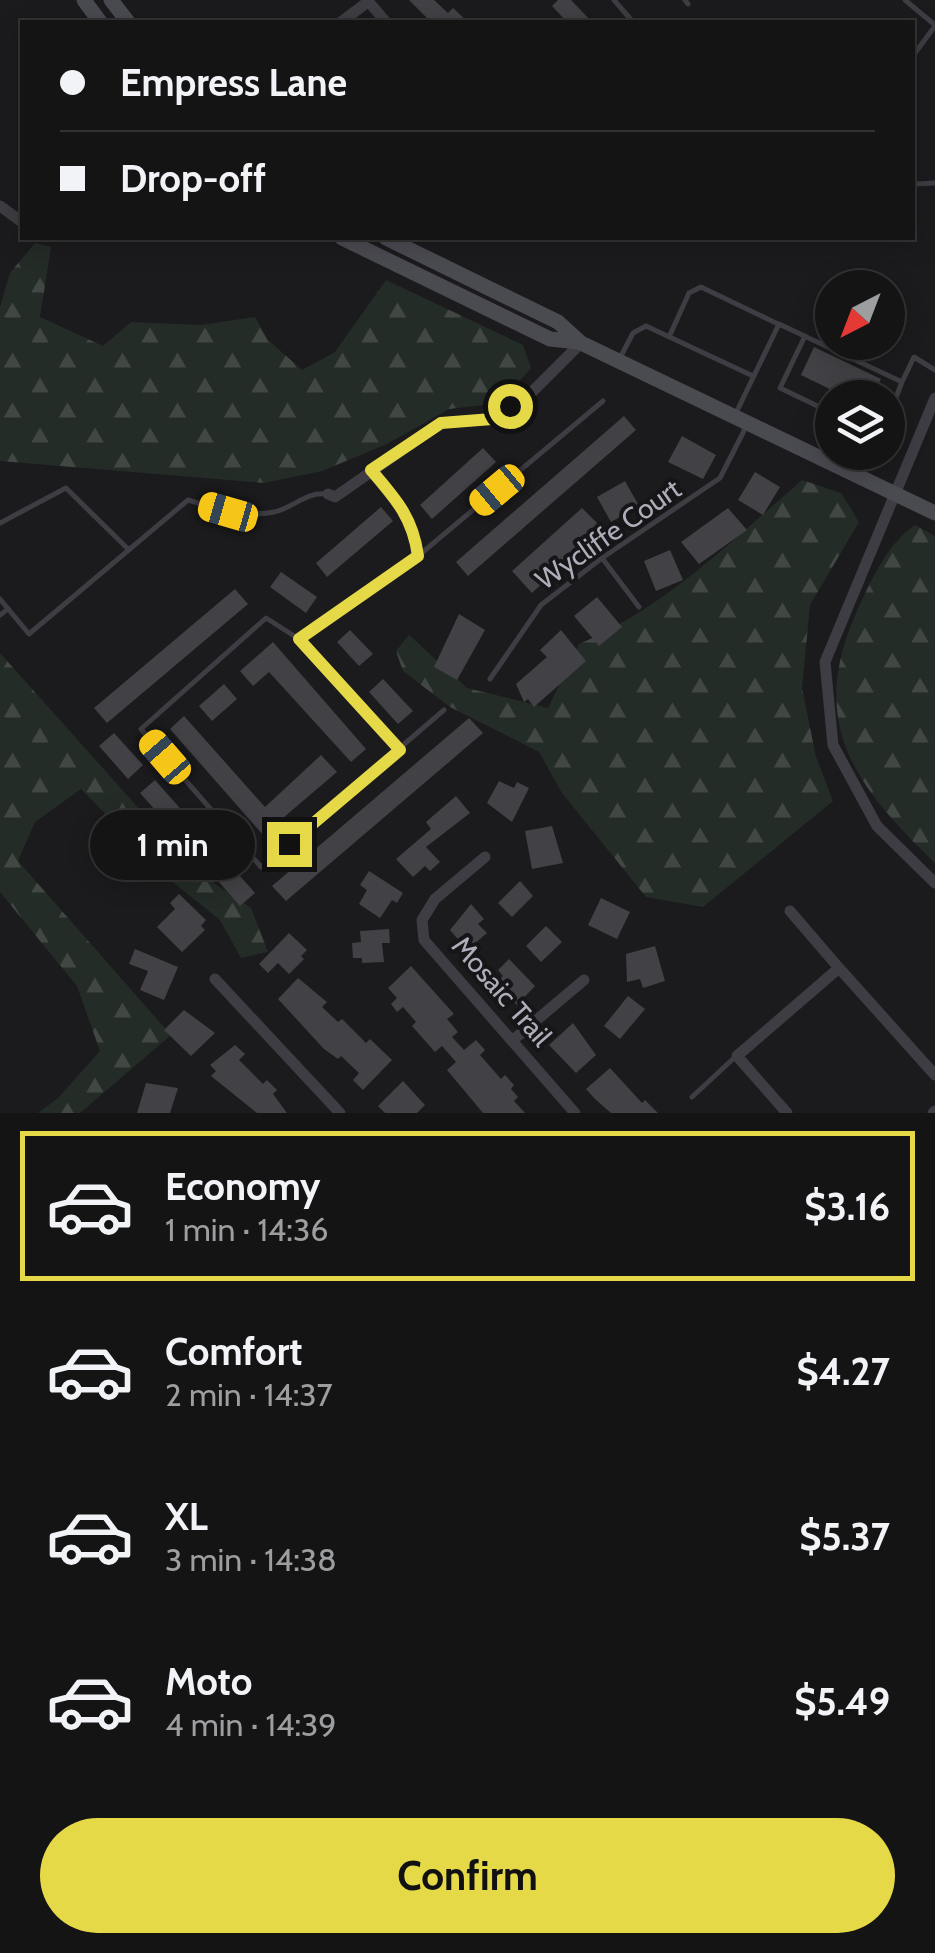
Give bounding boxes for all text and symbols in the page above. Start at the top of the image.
text: Empress Lane [120,59,347,106]
text: Drop-off [120,155,266,202]
north arrow [815,270,905,360]
map controls [815,270,905,470]
button: layers [815,380,905,470]
route start [488,384,533,429]
car [464,459,530,521]
street label: Wycliffe Court [529,471,687,597]
car [195,489,261,535]
car [134,725,196,789]
callout: 1 min [89,809,254,879]
route end [267,822,312,867]
text: 1 min [136,825,209,864]
street label: Mosaic Trail [445,929,559,1053]
icon: car [45,1161,135,1251]
text: Economy [165,1163,320,1210]
text: $3.16 [804,1183,890,1230]
text: 1 min · 14:36 [165,1210,328,1249]
icon: car [45,1326,135,1416]
text: Comfort [165,1328,302,1375]
text: $4.27 [796,1348,890,1395]
text: 2 min · 14:37 [165,1375,333,1414]
icon: car [45,1491,135,1581]
text: XL [165,1493,208,1540]
text: $5.37 [799,1513,890,1560]
text: 3 min · 14:38 [165,1540,337,1579]
icon: car [45,1656,135,1746]
text: Moto [165,1658,252,1705]
text: $5.49 [794,1678,890,1725]
text: 4 min · 14:39 [165,1705,337,1744]
button: Confirm [40,1818,895,1933]

